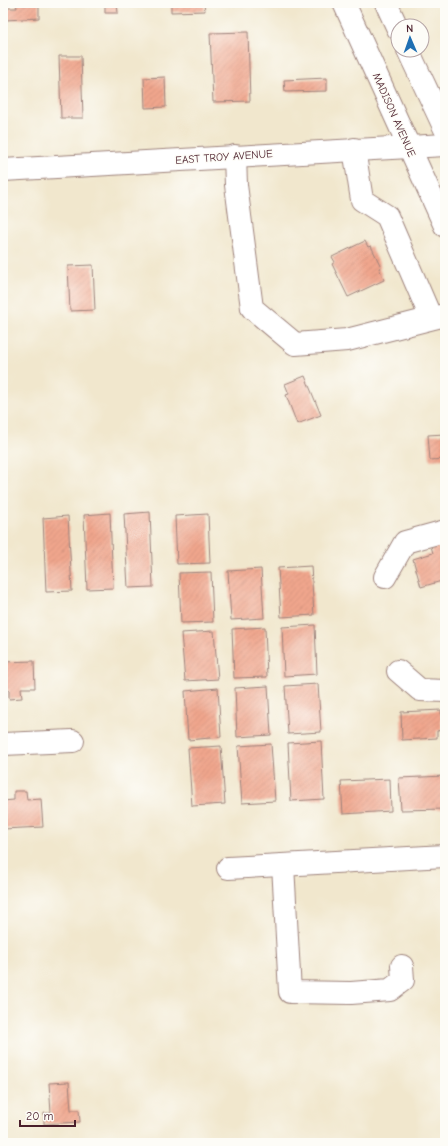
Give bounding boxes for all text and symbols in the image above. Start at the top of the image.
north arrow [390,18,430,58]
text: N [406,22,413,35]
street label: MADISON AVENUE [370,71,418,159]
street label: EAST TROY AVENUE [175,147,274,167]
scale bar [20,1102,75,1128]
text: 20 m [26,1109,54,1123]

